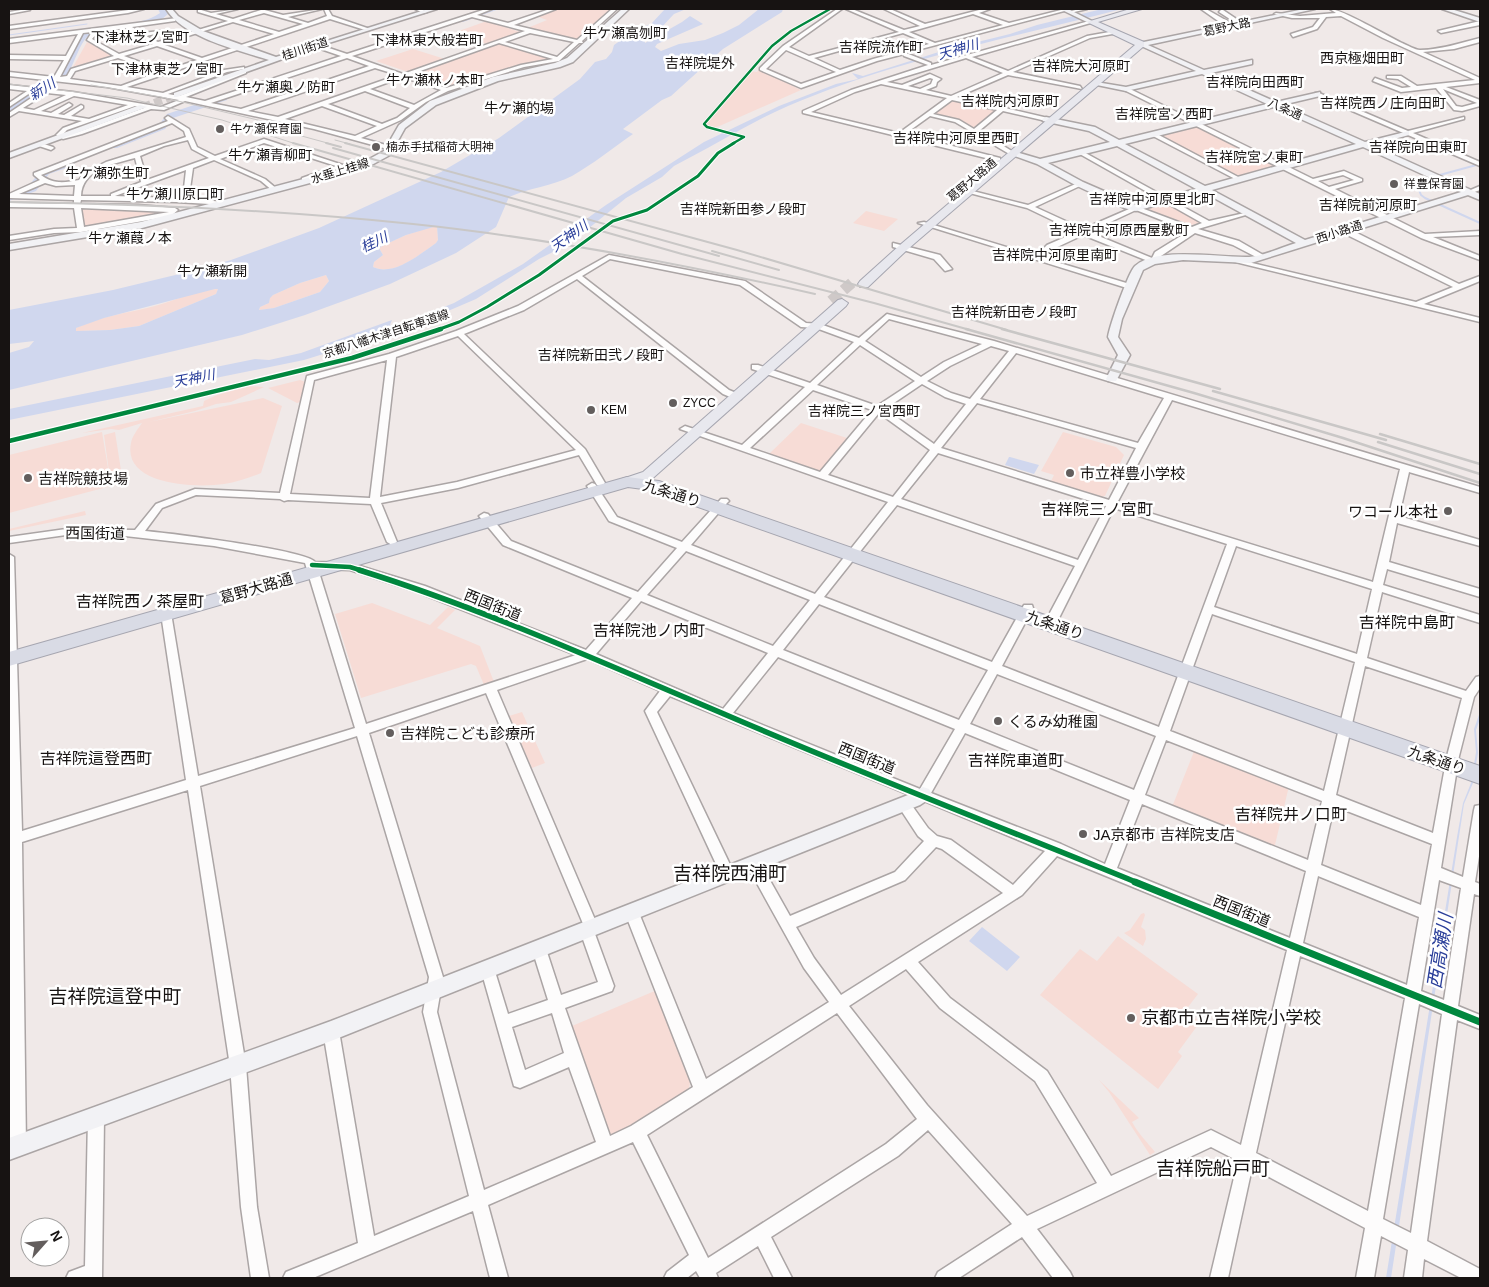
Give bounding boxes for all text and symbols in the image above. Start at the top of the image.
street label: 葛野大路 [1202,15,1252,39]
district label: 牛ケ瀬高刎町 [583,25,667,41]
district label: 下津林芝ノ宮町 [91,29,189,45]
district label: 下津林東大般若町 [371,32,483,48]
street label: 桂川街道 [280,35,330,63]
water label: 天神川 [936,35,982,62]
district label: 吉祥院流作町 [839,39,923,55]
district label: 西京極畑田町 [1320,50,1404,66]
district label: 吉祥院堤外 [665,55,735,71]
district label: 吉祥院大河原町 [1032,58,1130,74]
district label: 下津林東芝ノ宮町 [111,61,223,77]
district label: 牛ケ瀬林ノ本町 [386,72,484,88]
water label: 新川 [26,74,60,103]
district label: 吉祥院向田西町 [1206,74,1304,90]
district label: 牛ケ瀬奥ノ防町 [237,79,335,95]
district label: 吉祥院内河原町 [961,93,1059,109]
street label: 八条通 [1266,95,1304,123]
district label: 吉祥院西ノ庄向田町 [1320,95,1446,111]
district label: 牛ケ瀬的場 [484,100,554,116]
district label: 吉祥院宮ノ西町 [1115,106,1213,122]
place label: 牛ケ瀬保育園 [230,122,302,136]
marker: 牛ケ瀬保育園 [214,123,226,135]
district label: 吉祥院中河原里西町 [893,130,1019,146]
district label: 吉祥院向田東町 [1369,139,1467,155]
place label: 楠赤手拭稲荷大明神 [386,140,494,154]
marker: 楠赤手拭稲荷大明神 [370,141,382,153]
district label: 牛ケ瀬青柳町 [228,147,312,163]
district label: 吉祥院宮ノ東町 [1205,149,1303,165]
street label: 葛野大路通 [945,155,999,205]
street label: 水垂上桂線 [309,156,371,186]
district label: 牛ケ瀬弥生町 [65,165,149,181]
place label: 祥豊保育園 [1404,177,1464,191]
marker: 祥豊保育園 [1388,178,1400,190]
district label: 牛ケ瀬川原口町 [126,186,224,202]
district label: 吉祥院中河原里北町 [1089,191,1215,207]
district label: 吉祥院前河原町 [1319,197,1417,213]
district label: 吉祥院新田参ノ段町 [680,201,806,217]
water label: 天神川 [547,216,592,255]
street label: 西小路通 [1314,218,1364,246]
district label: 吉祥院中河原西屋敷町 [1049,222,1189,238]
water label: 桂川 [358,228,392,255]
district label: 牛ケ瀬葭ノ本 [88,230,172,246]
district label: 吉祥院中河原里南町 [992,247,1118,263]
district label: 牛ケ瀬新開 [177,263,247,279]
district label: 吉祥院新田壱ノ段町 [951,304,1077,320]
street label: 京都八幡木津自転車道線 [321,307,451,361]
district label: 吉祥院新田弐ノ段町 [538,347,664,363]
water label: 天神川 [172,366,218,390]
place label: ZYCC [683,396,716,410]
marker: ZYCC [667,397,679,409]
place label: KEM [601,403,627,417]
district label: 吉祥院三ノ宮西町 [808,403,920,419]
marker: KEM [585,404,597,416]
place label: 市立祥豊小学校 [1080,465,1185,482]
marker: 市立祥豊小学校 [1064,467,1076,479]
place label: 吉祥院競技場 [38,470,128,487]
marker: 吉祥院競技場 [22,472,34,484]
street label: 九条通り [641,476,703,510]
district label: 吉祥院三ノ宮町 [1041,501,1153,518]
place label: ワコール本社 [1348,503,1438,520]
marker: ワコール本社 [1442,505,1454,517]
street label: 西国街道 [65,524,125,542]
street label: 葛野大路通 [218,569,294,607]
street label: 西国街道 [462,586,524,624]
district label: 吉祥院西ノ茶屋町 [76,593,204,610]
street label: 九条通り [1024,607,1086,643]
district label: 吉祥院中島町 [1359,614,1455,631]
district label: 吉祥院池ノ内町 [593,622,705,639]
place label: くるみ幼稚園 [1008,713,1098,730]
marker: くるみ幼稚園 [992,715,1004,727]
place label: 吉祥院こども診療所 [400,725,535,742]
marker: 吉祥院こども診療所 [384,727,396,739]
street label: 西国街道 [836,739,898,777]
street label: 九条通り [1406,742,1468,778]
district label: 吉祥院這登西町 [40,750,152,767]
district label: 吉祥院車道町 [968,752,1064,769]
district label: 吉祥院井ノ口町 [1235,806,1347,823]
place label: JA京都市 吉祥院支店 [1093,826,1235,843]
marker: JA京都市 吉祥院支店 [1077,828,1089,840]
district label: 吉祥院西浦町 [673,863,787,884]
street label: 西国街道 [1211,892,1273,930]
water label: 西高瀬川 [1424,910,1457,990]
district label: 吉祥院這登中町 [48,986,182,1007]
place label: 京都市立吉祥院小学校 [1141,1008,1321,1028]
marker: 京都市立吉祥院小学校 [1125,1012,1137,1024]
district label: 吉祥院船戸町 [1156,1158,1270,1179]
north arrow [20,1217,70,1267]
text: N [47,1228,66,1244]

